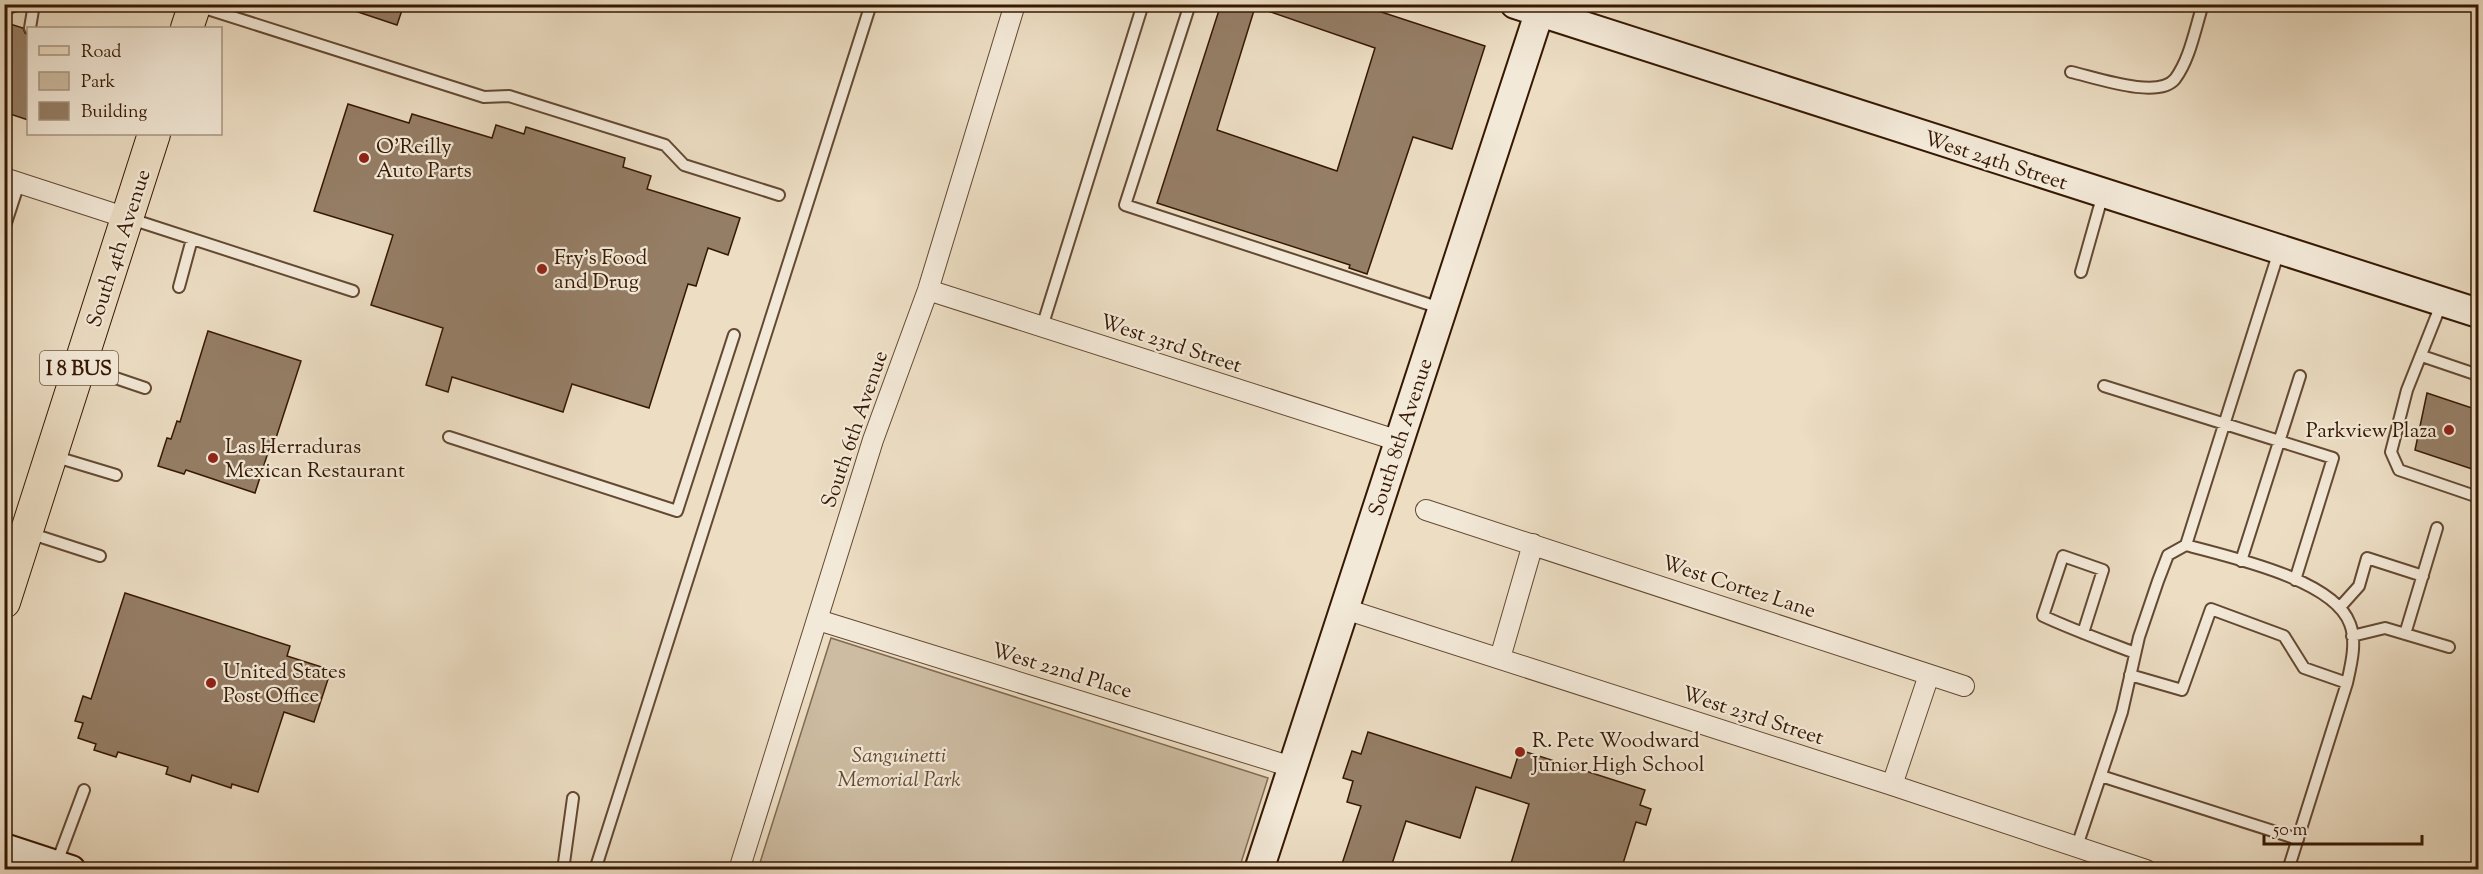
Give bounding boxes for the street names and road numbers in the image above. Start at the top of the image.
street label: West 24th Street [1920,125,2071,199]
street label: South 4th Avenue [80,166,160,332]
street label: West 23rd Street [1096,308,1245,382]
street label: South 6th Avenue [815,347,897,512]
road number: I 8 BUS [40,351,118,385]
street label: South 8th Avenue [1362,355,1442,521]
street label: West Cortez Lane [1657,549,1819,627]
street label: West 22nd Place [987,636,1135,708]
street label: West 23rd Street [1678,680,1827,754]

